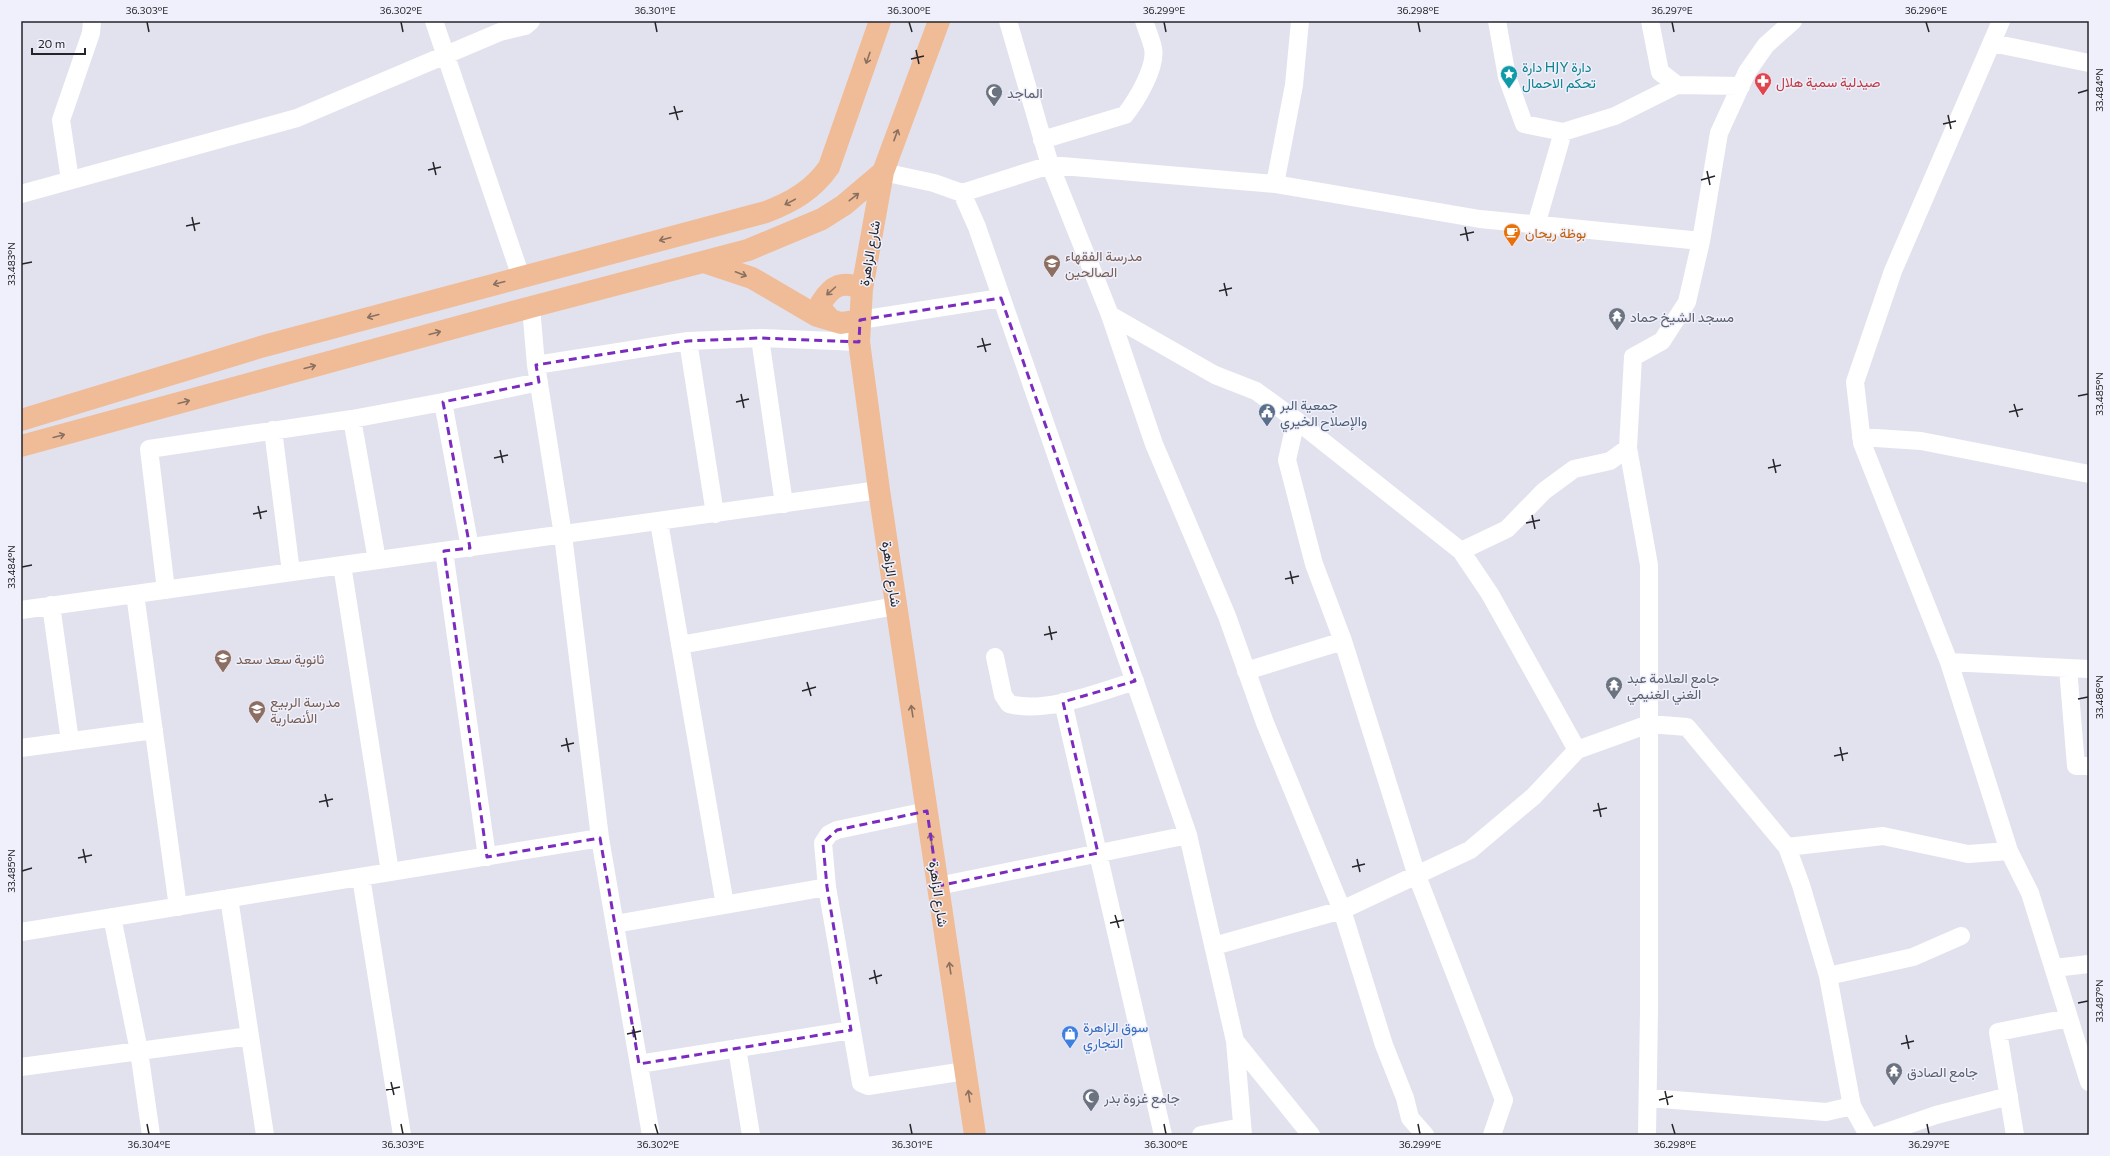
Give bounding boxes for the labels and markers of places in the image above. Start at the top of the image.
place label: دارة HJY دارة تحكم الاحمال [1522,58,1596,93]
place icon: دارة HJY دارة تحكم الاحمال [1499,64,1519,89]
pharmacy icon: صيدلية سمية هلال [1753,71,1773,96]
place label: صيدلية سمية هلال [1776,73,1881,92]
mosque icon: الماجد [984,82,1004,107]
place label: الماجد [1007,84,1043,102]
cafe icon: بوظة ريحان [1502,222,1522,247]
place label: بوظة ريحان [1525,224,1586,242]
place label: مدرسة الفقهاء الصالحين [1065,247,1142,281]
school or university icon: مدرسة الفقهاء الصالحين [1042,253,1062,278]
temple icon: مسجد الشيخ حماد [1607,306,1627,331]
place label: مسجد الشيخ حماد [1630,308,1734,328]
place label: جمعية البر والإصلاح الخيري [1279,396,1367,433]
public building icon: جمعية البر والإصلاح الخيري [1257,402,1277,427]
school or university icon: ثانوية سعد سعد [213,648,233,673]
place label: ثانوية سعد سعد [236,650,325,668]
place label: جامع العلامة عبد الغني الغنيمي [1627,669,1719,706]
temple icon: جامع العلامة عبد الغني الغنيمي [1604,675,1624,700]
place label: مدرسة الربيع الأنصارية [270,693,340,727]
school or university icon: مدرسة الربيع الأنصارية [247,699,267,724]
place label: سوق الزاهرة التجاري [1083,1018,1148,1055]
shop icon: سوق الزاهرة التجاري [1060,1024,1080,1049]
temple icon: جامع الصادق [1884,1061,1904,1086]
place label: جامع الصادق [1907,1063,1978,1083]
mosque icon: جامع غزوة بدر [1081,1087,1101,1112]
place label: جامع غزوة بدر [1103,1089,1180,1109]

